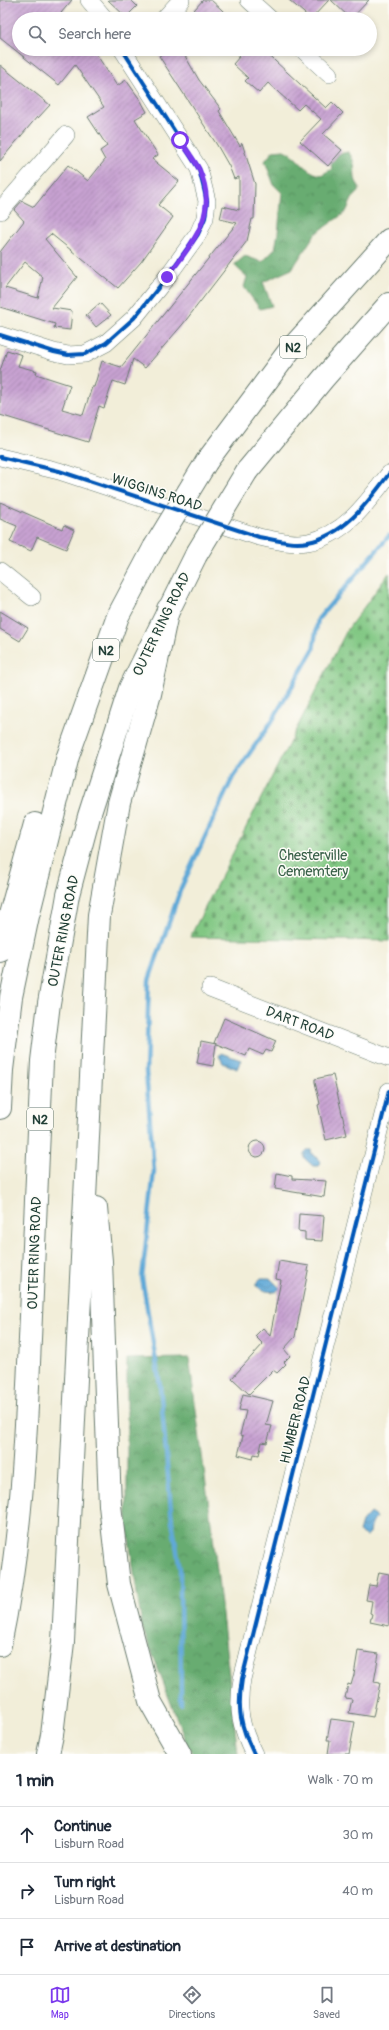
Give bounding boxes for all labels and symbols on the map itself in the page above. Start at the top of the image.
route start [171,131,189,149]
route end [158,268,176,286]
road number: N2 [280,336,306,358]
street label: WIGGINS ROAD [110,470,204,515]
street label: OUTER RING ROAD [129,569,194,679]
road number: N2 [93,639,119,661]
park label: Chesterville Cememtery [278,847,348,880]
street label: OUTER RING ROAD [44,874,83,988]
street label: DART ROAD [263,1003,337,1044]
road number: N2 [27,1108,53,1130]
street label: OUTER RING ROAD [24,1196,45,1310]
street label: HUMBER ROAD [276,1374,315,1466]

